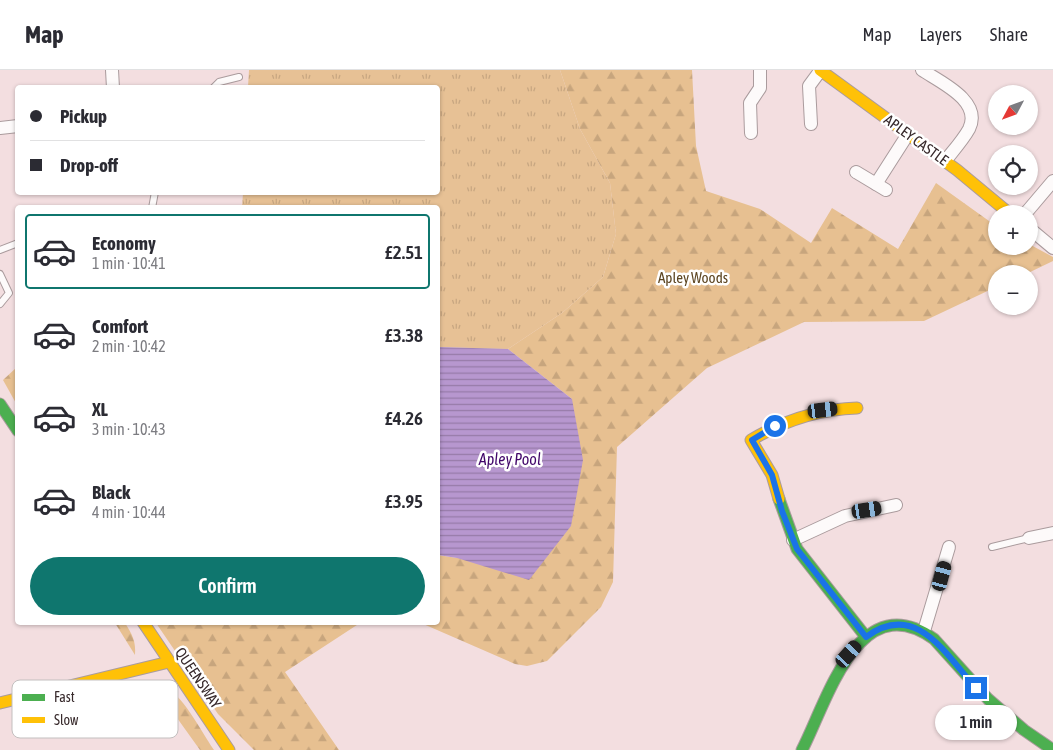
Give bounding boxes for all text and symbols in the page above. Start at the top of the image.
text: Map [25,21,64,48]
text: Map [862,24,891,45]
text: Layers [919,24,962,45]
text: Share [990,24,1028,45]
north arrow [988,85,1038,135]
map controls [988,85,1038,315]
text: Pickup [60,105,107,127]
street label: APLEY CASTLE [881,111,952,169]
button: locate [988,145,1038,195]
text: Drop-off [60,154,118,176]
button: + [988,205,1038,255]
icon: car [32,229,77,274]
text: Economy [92,232,156,254]
text: £2.51 [385,241,423,263]
text: 1 min · 10:41 [92,254,166,272]
button: − [988,265,1038,315]
park label: Apley Woods [658,269,728,286]
icon: car [32,312,77,357]
text: Comfort [92,315,148,337]
text: £3.38 [385,324,423,346]
text: 2 min · 10:42 [92,337,166,355]
icon: car [32,395,77,440]
text: XL [92,398,108,420]
car [807,401,838,419]
text: £4.26 [385,407,423,429]
route start [764,415,786,437]
text: 3 min · 10:43 [92,420,166,438]
water label: Apley Pool [478,450,541,469]
icon: car [32,478,77,523]
text: Black [92,481,130,503]
text: £3.95 [385,490,423,512]
car [851,500,882,520]
text: 4 min · 10:44 [92,503,166,521]
button: Confirm [30,557,425,615]
car [930,560,953,592]
car [833,638,864,670]
street label: QUEENSWAY [172,644,225,712]
route end [965,677,987,699]
legend [12,680,178,738]
text: Fast [54,689,75,705]
callout: 1 min [935,706,1017,740]
text: Slow [54,712,79,728]
text: 1 min [960,713,992,731]

